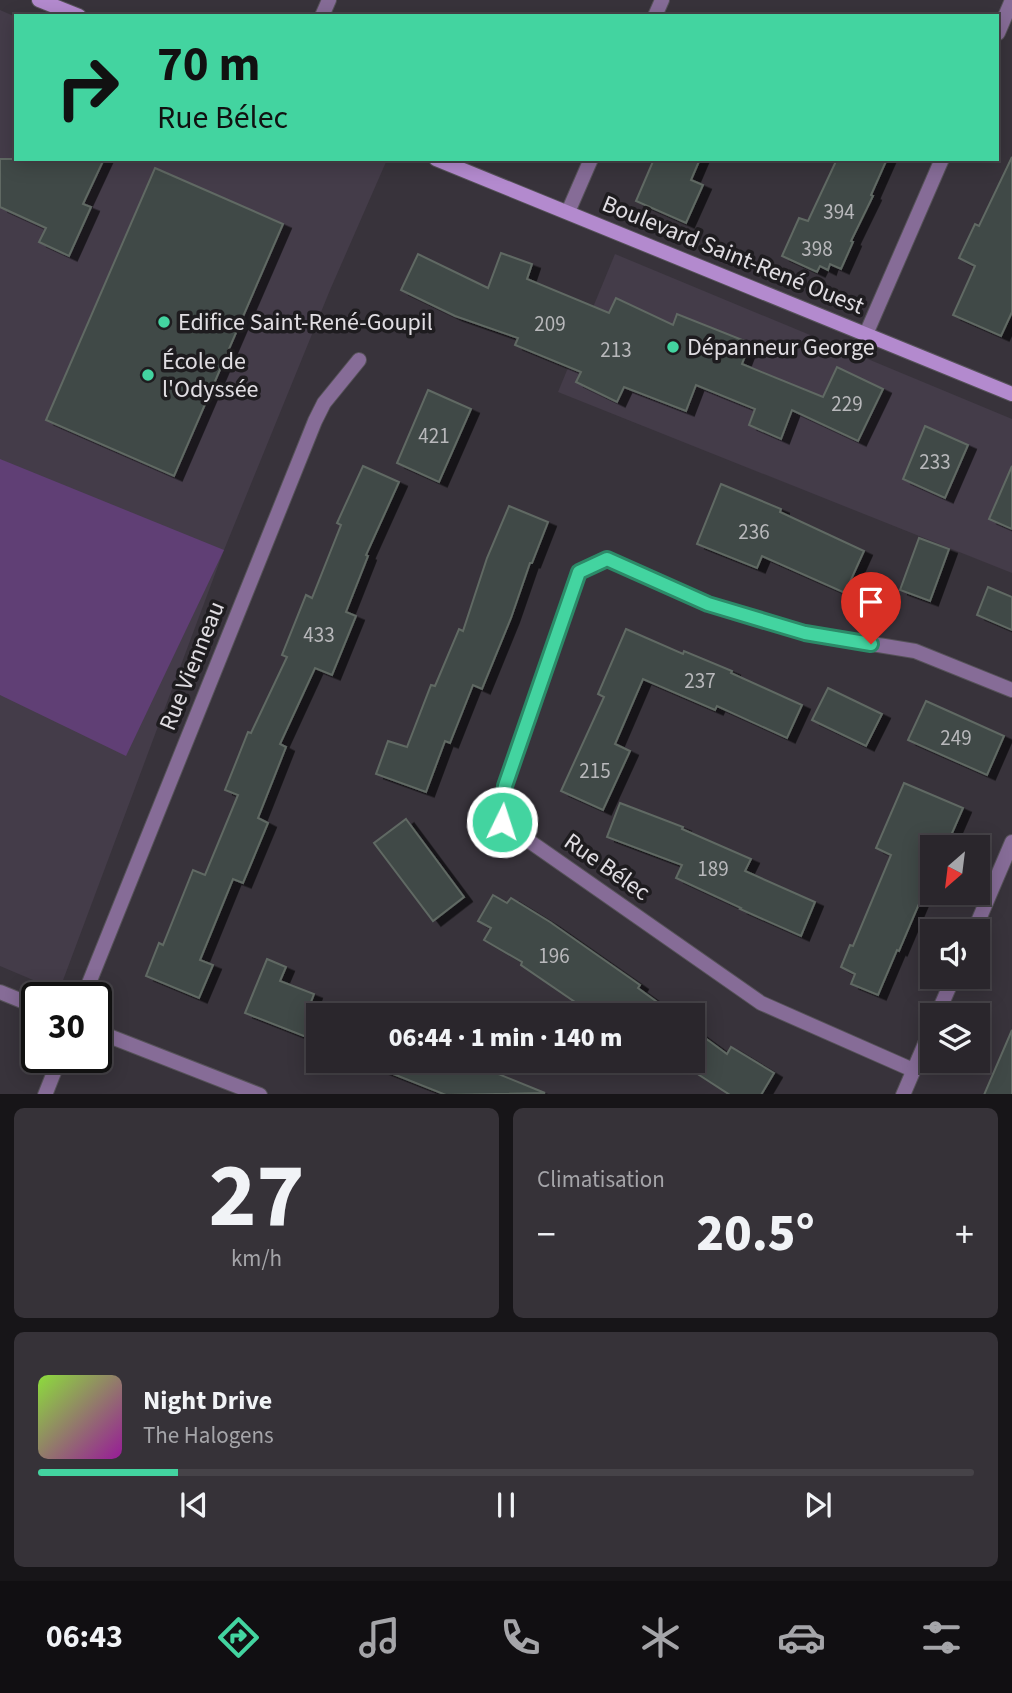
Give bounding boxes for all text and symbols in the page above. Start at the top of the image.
text: 70 m [157,30,261,100]
icon: right [42,42,133,133]
text: Rue Bélec [157,95,288,141]
street label: Boulevard Saint-René Ouest [597,186,869,324]
house number: 394 [823,197,855,227]
house number: 398 [801,234,833,264]
place label: Edifice Saint-René-Goupil [178,305,433,340]
house number: 209 [534,309,566,339]
marker: Edifice Saint-René-Goupil [156,314,172,330]
place label: Dépanneur George [687,330,875,365]
house number: 213 [600,335,632,365]
marker: Dépanneur George [665,339,681,355]
place label: École de l'Odyssée [162,344,258,407]
marker: École de l'Odyssée [140,367,156,383]
house number: 229 [831,389,863,419]
house number: 421 [418,421,450,451]
house number: 233 [919,447,951,477]
house number: 236 [738,517,770,547]
pin [841,572,901,644]
icon: arrive [852,583,890,621]
street label: Rue Vienneau [150,596,234,736]
house number: 433 [303,620,335,650]
house number: 237 [684,666,716,696]
house number: 249 [940,723,972,753]
house number: 215 [579,756,611,786]
position arrow [465,785,539,859]
street label: Rue Bélec [557,824,657,910]
north arrow [920,835,990,905]
map controls [920,835,990,1073]
house number: 189 [697,854,729,884]
button: sound [920,919,990,989]
house number: 196 [538,941,570,971]
speed limit sign: 30 [21,982,112,1073]
button: layers [920,1003,990,1073]
text: 06:44 · 1 min · 140 m [389,1019,622,1056]
text: 27 [208,1132,305,1261]
text: Climatisation [537,1163,665,1196]
text: 20.5° [696,1197,815,1271]
text: − [537,1208,556,1262]
text: + [955,1208,974,1262]
text: km/h [231,1242,282,1275]
text: Night Drive [143,1382,272,1419]
text: The Halogens [143,1419,274,1452]
icon: previous [175,1486,213,1524]
icon: pause [487,1486,525,1524]
icon: next [799,1486,837,1524]
icon: directions [214,1613,263,1662]
icon: music [355,1613,404,1662]
icon: phone [496,1613,545,1662]
icon: climate [636,1613,685,1662]
icon: car [777,1613,826,1662]
icon: filters [917,1613,966,1662]
text: 06:43 [46,1614,123,1660]

